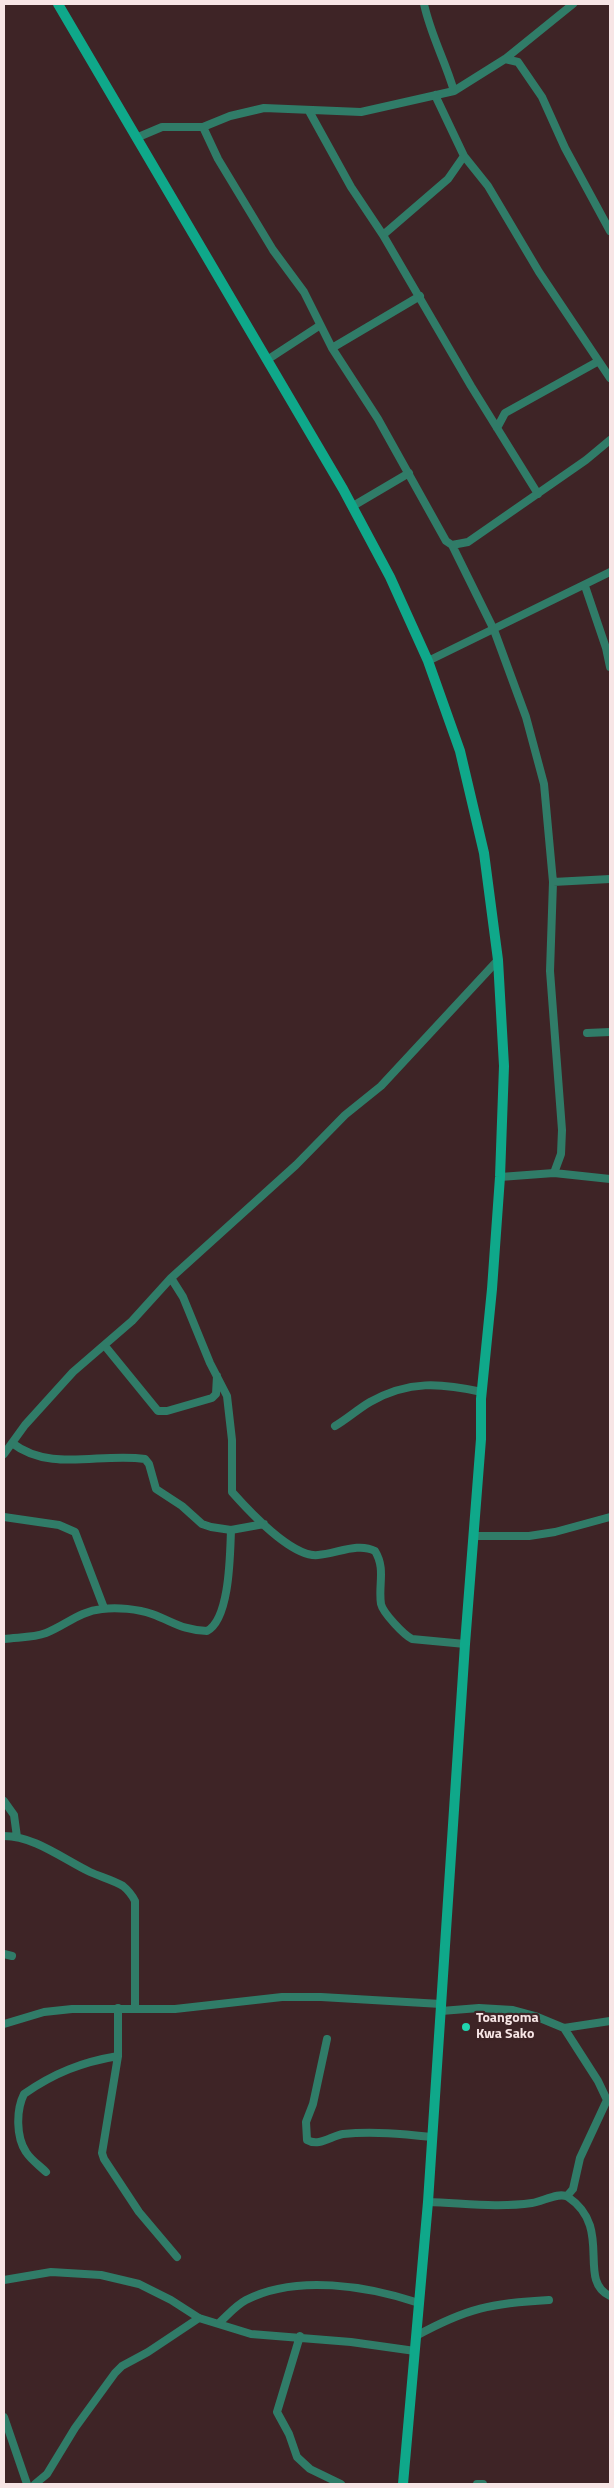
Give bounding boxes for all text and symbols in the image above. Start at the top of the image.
place label: Toangoma Kwa Sako [476,2011,539,2044]
marker: Toangoma Kwa Sako [460,2021,472,2033]

